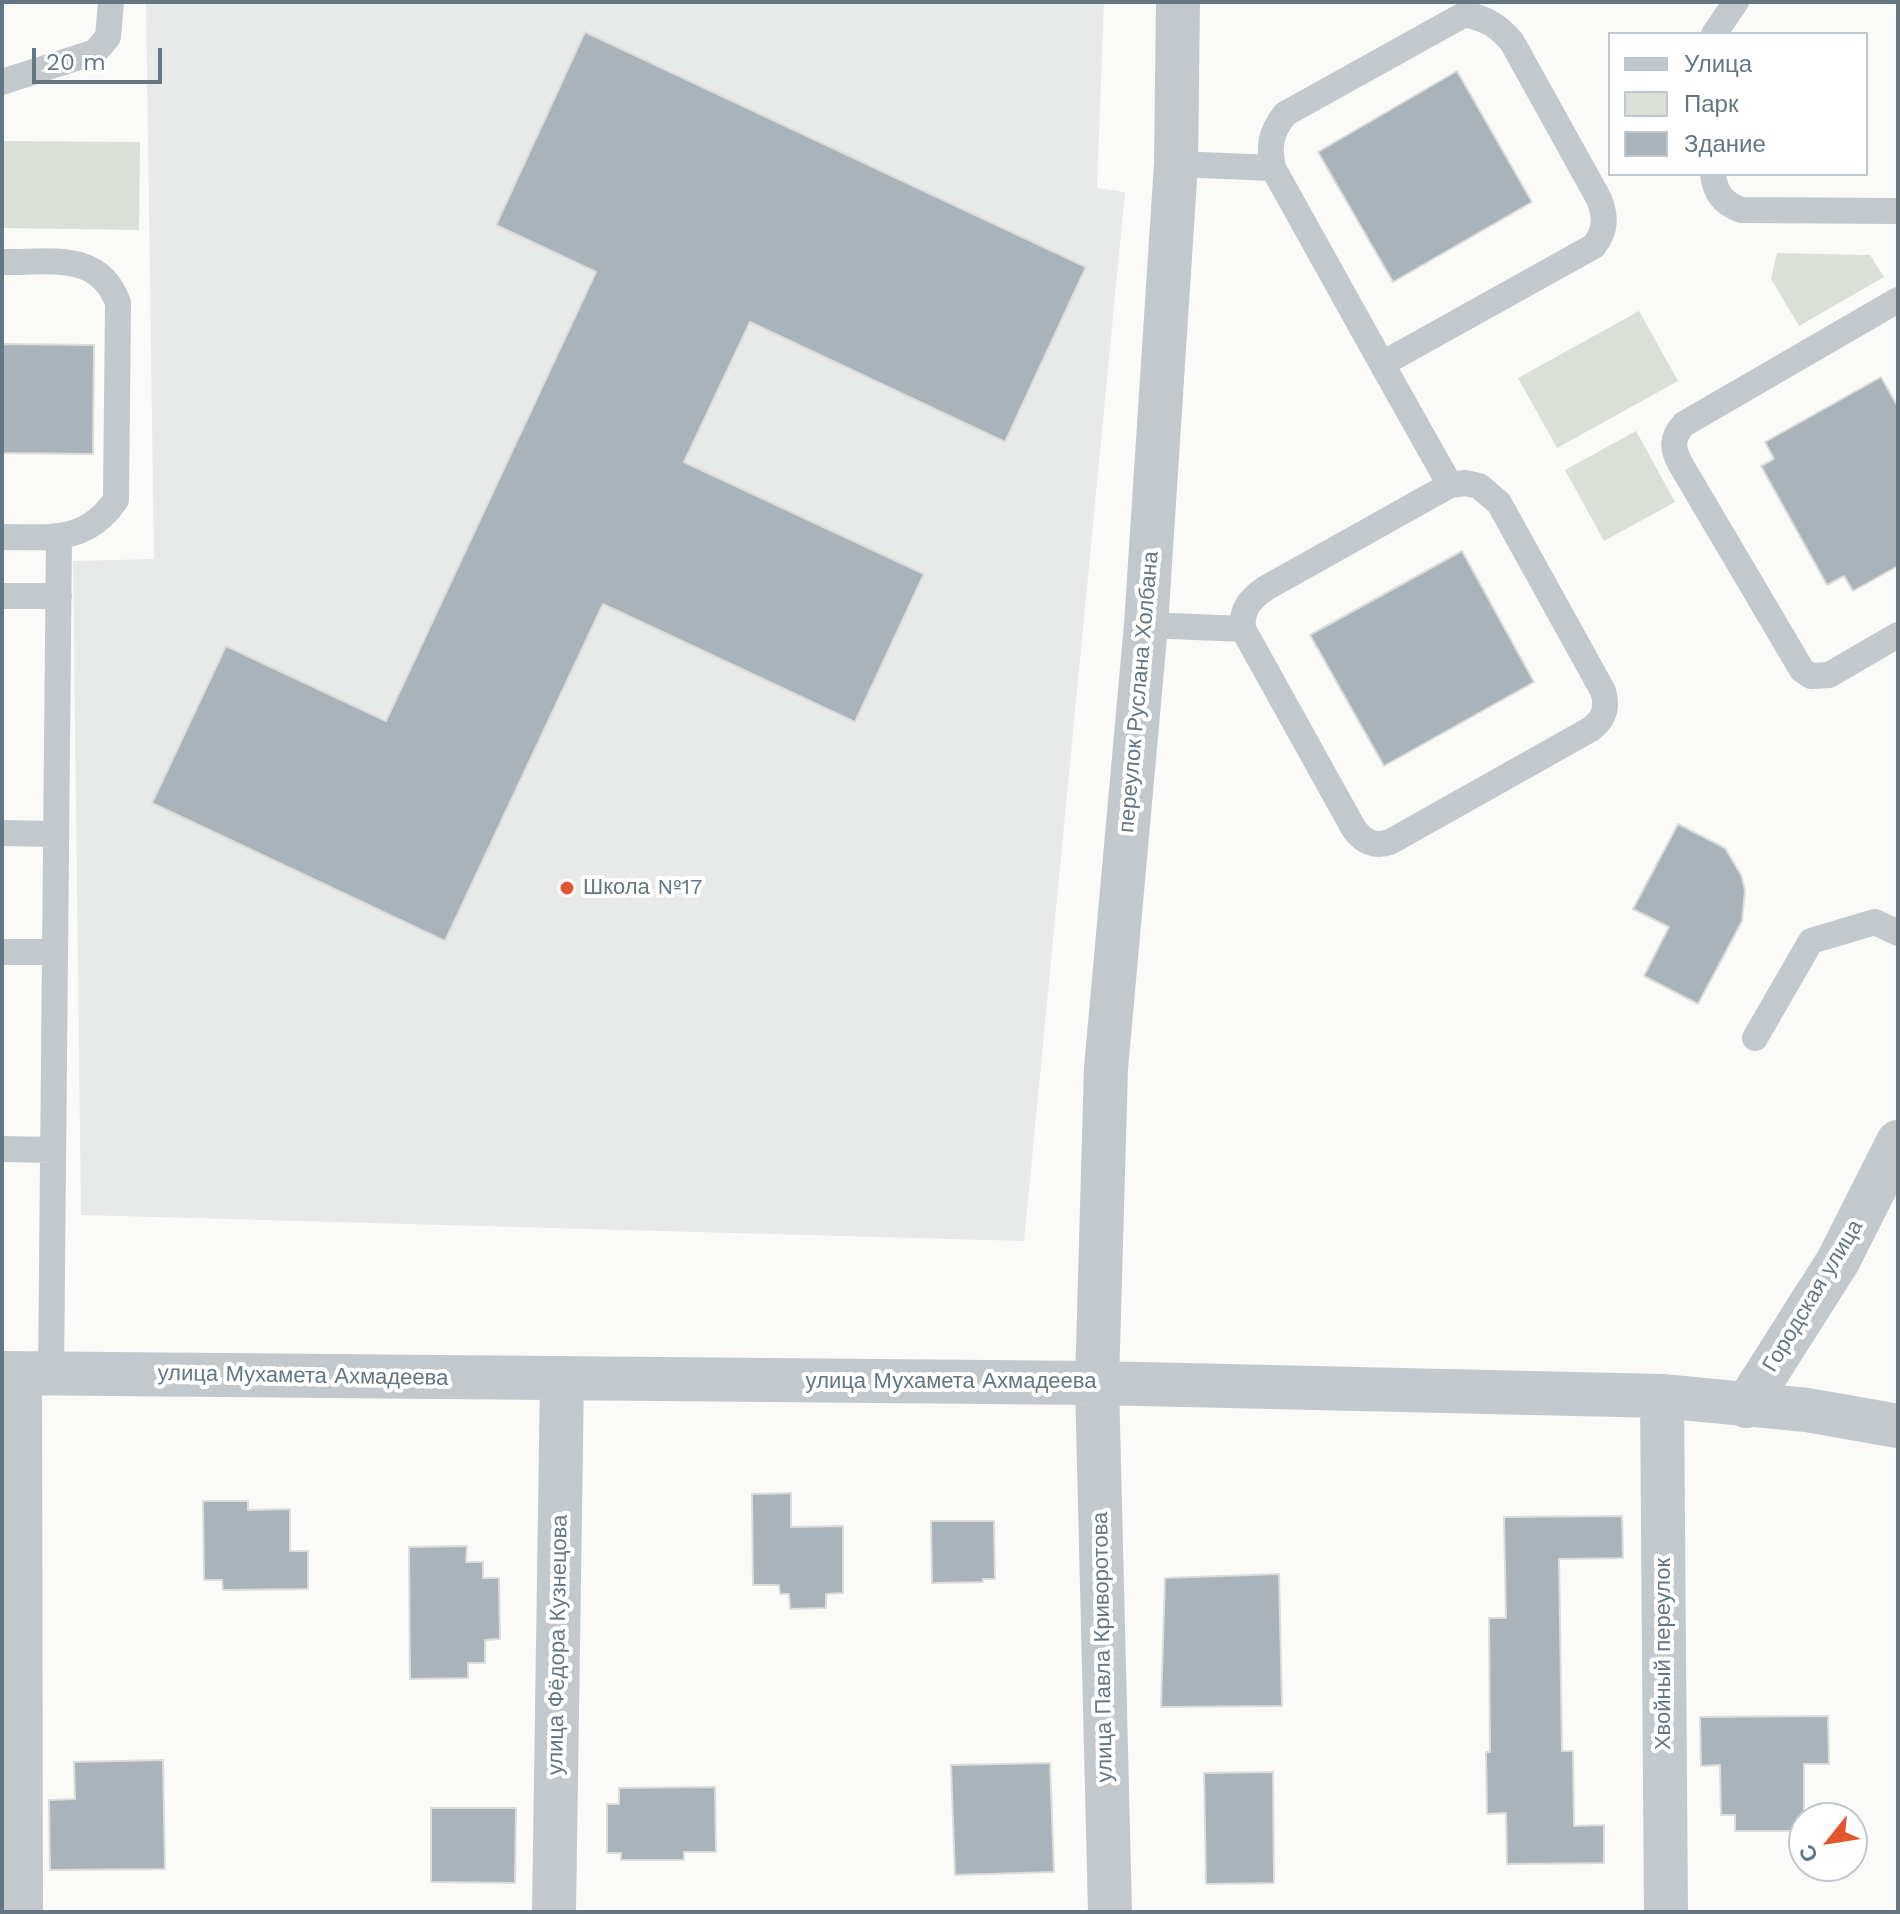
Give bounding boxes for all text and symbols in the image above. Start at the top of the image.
scale bar [36,32,166,82]
legend [1608,32,1868,176]
text: 20 m [46,48,106,76]
text: Улица [1684,50,1752,78]
text: Парк [1684,90,1738,118]
text: Здание [1684,130,1766,158]
street label: переулок Руслана Холбана [1114,550,1164,834]
place label: Школа №17 [583,875,702,901]
marker: Школа №17 [558,879,576,897]
street label: Городская улица [1757,1215,1869,1377]
street label: улица Мухамета Ахмадеева [157,1360,449,1392]
street label: улица Мухамета Ахмадеева [806,1369,1096,1395]
street label: улица Павла Криворотова [1087,1512,1119,1782]
street label: улица Фёдора Кузнецова [543,1515,573,1775]
street label: Хвойный переулок [1651,1558,1677,1750]
north arrow [1788,1802,1868,1882]
text: С [1794,1840,1823,1866]

